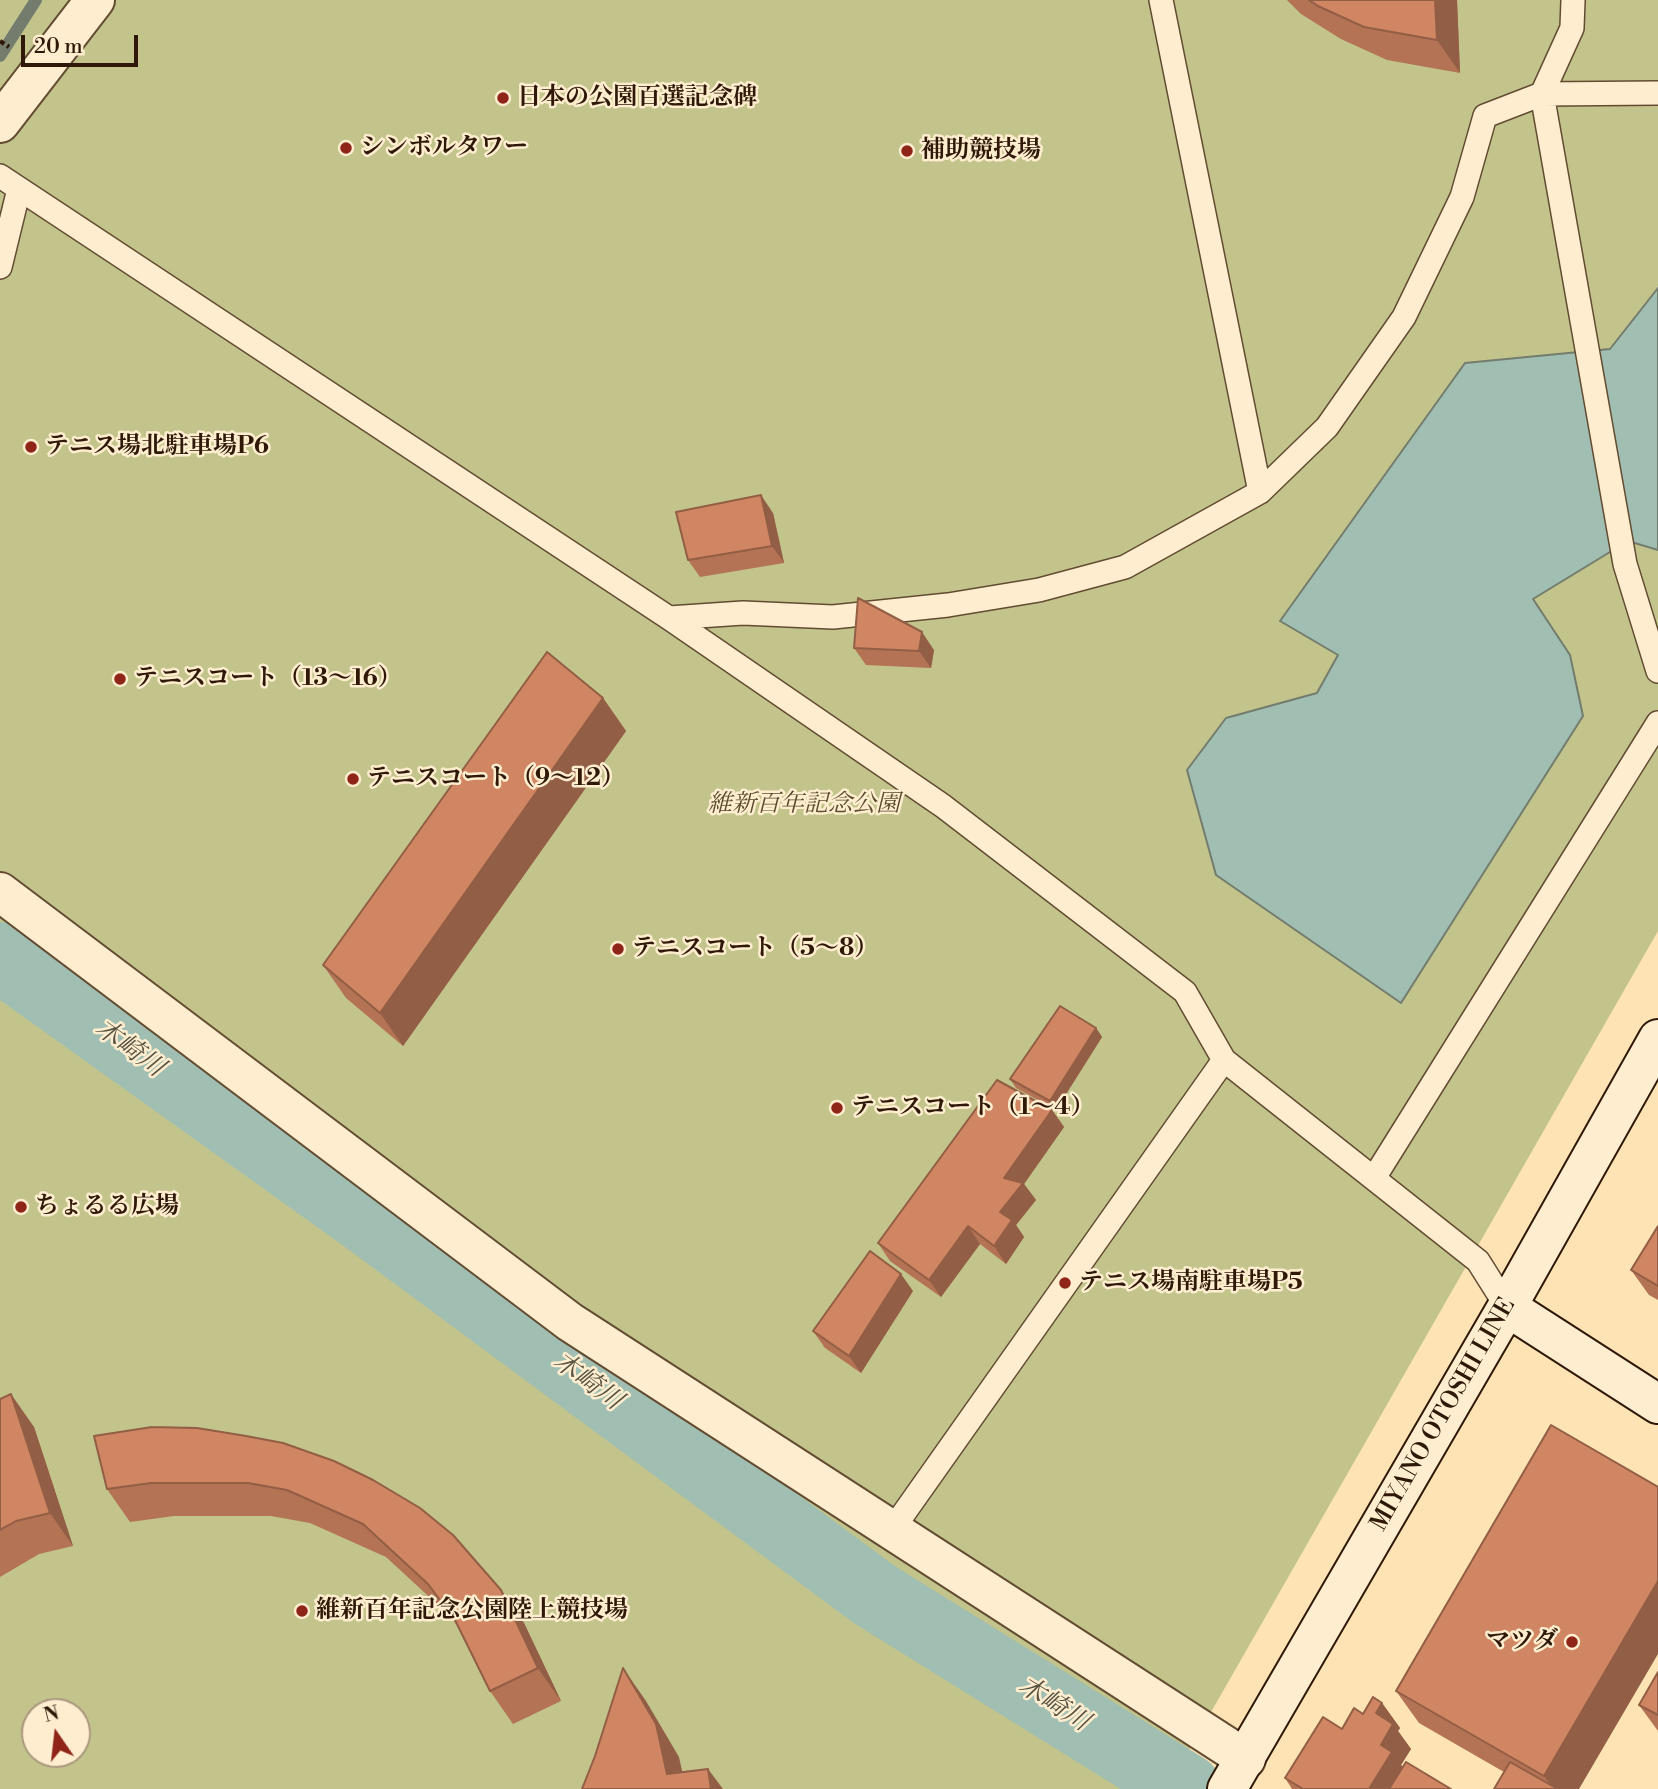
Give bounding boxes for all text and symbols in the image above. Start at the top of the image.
scale bar [24,21,142,65]
text: 20 m [34,34,83,60]
place label: 日本の公園百選記念碑 [517,84,757,112]
marker: 日本の公園百選記念碑 [495,90,511,106]
place label: シンボルタワー [360,134,528,162]
place label: 補助競技場 [921,137,1041,165]
marker: シンボルタワー [338,140,354,156]
marker: 補助競技場 [899,143,915,159]
place label: テニス場北駐車場P6 [45,433,269,461]
marker: テニス場北駐車場P6 [23,439,39,455]
place label: テニスコート（13～16） [134,665,402,693]
marker: テニスコート（13～16） [112,671,128,687]
place label: テニスコート（9～12） [367,765,625,793]
marker: テニスコート（9～12） [345,771,361,787]
park label: 維新百年記念公園 [708,791,900,819]
place label: テニスコート（5～8） [632,935,878,963]
marker: テニスコート（5～8） [610,941,626,957]
water label: 木崎川 [88,1013,170,1085]
place label: テニスコート（1～4） [851,1094,1095,1122]
marker: テニスコート（1～4） [829,1100,845,1116]
place label: ちょるる広場 [35,1193,179,1221]
marker: ちょるる広場 [13,1199,29,1215]
place label: テニス場南駐車場P5 [1079,1269,1303,1297]
marker: テニス場南駐車場P5 [1057,1275,1073,1291]
street label: MIYANO OTOSHI LINE [1365,1293,1523,1537]
water label: 木崎川 [546,1346,628,1418]
place label: 維新百年記念公園陸上競技場 [316,1597,628,1625]
marker: 維新百年記念公園陸上競技場 [294,1603,310,1619]
place label: マツダ [1486,1628,1558,1656]
marker: マツダ [1564,1634,1580,1650]
water label: 木崎川 [1012,1671,1094,1739]
north arrow [21,1698,91,1768]
text: N [41,1701,62,1728]

